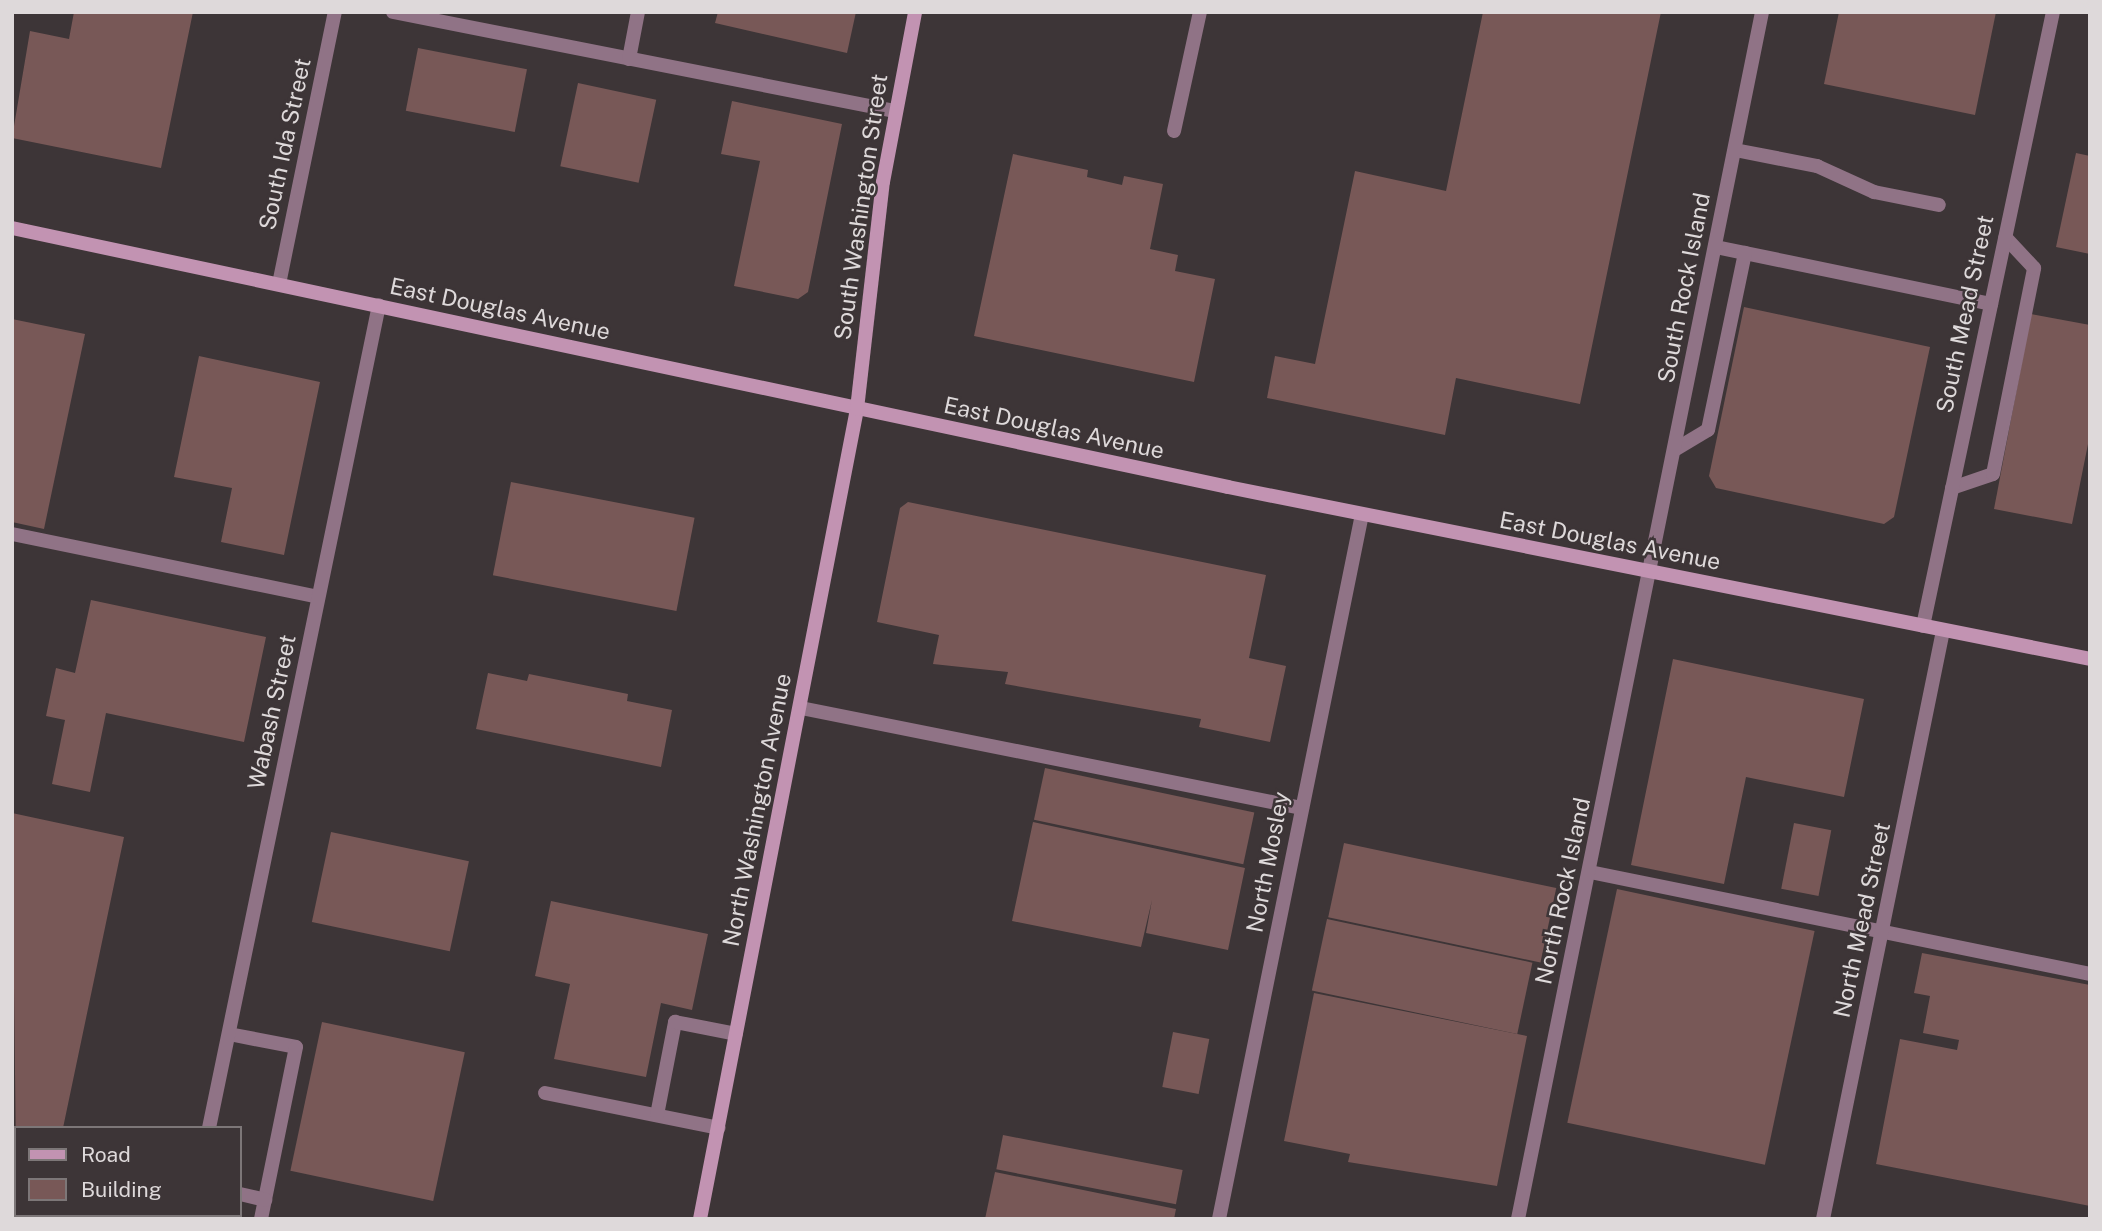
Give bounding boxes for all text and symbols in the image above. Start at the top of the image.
street label: South Ida Street [253,56,317,232]
street label: South Washington Street [829,72,893,342]
street label: South Rock Island [1652,191,1716,385]
street label: South Mead Street [1931,212,1999,416]
street label: East Douglas Avenue [387,272,613,346]
street label: East Douglas Avenue [941,391,1167,465]
street label: East Douglas Avenue [1497,506,1723,576]
street label: Wabash Street [242,632,302,792]
street label: North Washington Avenue [717,671,797,949]
street label: North Mosley [1241,789,1295,935]
street label: North Rock Island [1530,795,1596,987]
street label: North Mead Street [1828,820,1896,1020]
legend [14,1126,242,1217]
text: Road [81,1142,131,1167]
text: Building [81,1177,162,1202]

